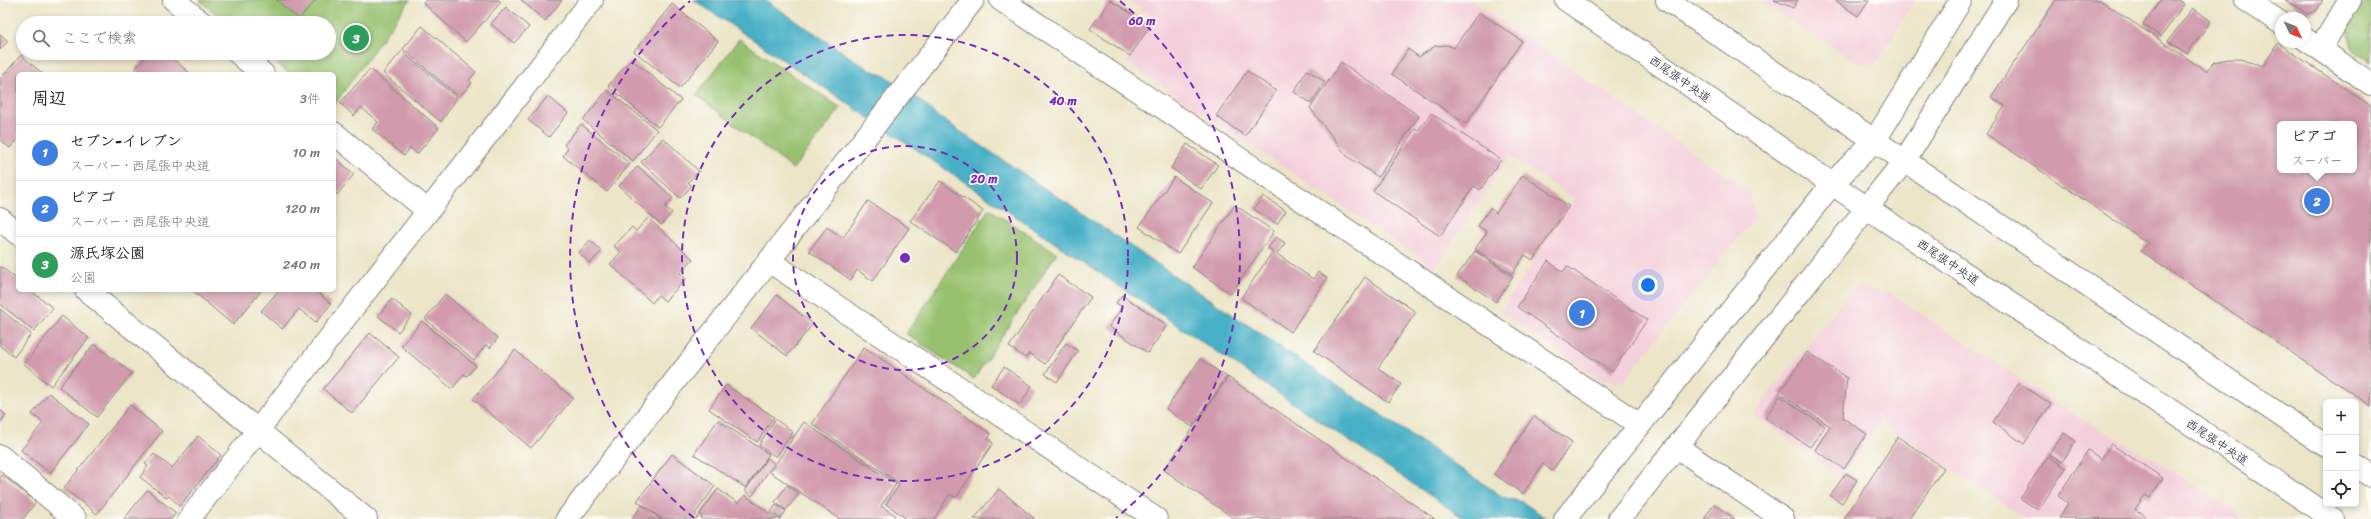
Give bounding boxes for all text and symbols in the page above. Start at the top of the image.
text: 60 m [1128,10,1156,32]
north arrow [2275,12,2311,48]
search box [16,16,336,60]
pin: 3 [343,23,369,53]
text: ここで検索 [62,25,137,51]
icon: search [30,27,52,49]
street label: 西尾張中央道 [1644,49,1716,109]
text: 周辺 [32,83,66,113]
text: 3件 [300,87,320,110]
text: 40 m [1048,90,1077,112]
popup [2277,121,2357,173]
text: ピアゴ [2291,123,2336,149]
text: セブン-イレブン [70,128,182,154]
text: 1 [42,141,48,164]
text: 10 m [293,141,320,164]
text: スーパー [2291,149,2343,172]
text: スーパー · 西尾張中央道 [70,154,210,177]
text: 20 m [970,168,998,190]
text: ピアゴ [70,184,115,210]
pin: 2 [2304,186,2330,216]
text: 2 [41,197,49,220]
text: 120 m [285,197,320,220]
text: スーパー · 西尾張中央道 [70,210,210,233]
street label: 西尾張中央道 [1912,233,1984,291]
text: 源氏塚公園 [70,240,145,266]
centre of rings [898,251,912,265]
text: 3 [41,253,49,276]
text: 240 m [283,253,320,276]
text: 公園 [70,266,96,289]
your location [1638,275,1658,295]
pin: 1 [1569,298,1595,328]
map controls [2323,399,2359,507]
button: + [2323,399,2359,435]
street label: 西尾張中央道 [2181,413,2253,471]
button: − [2323,435,2359,471]
button: locate [2323,471,2359,507]

